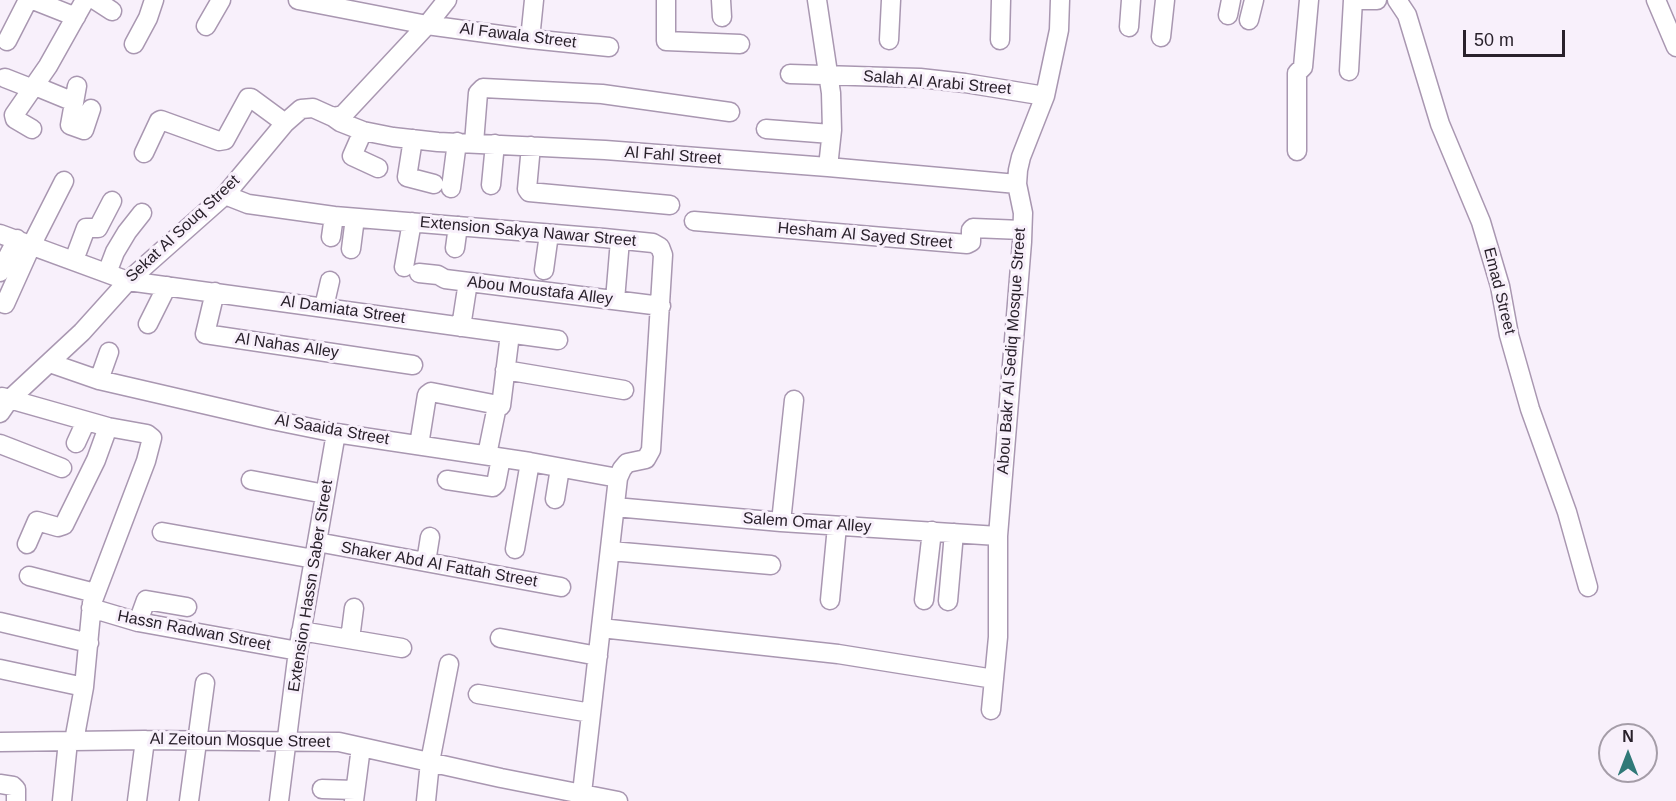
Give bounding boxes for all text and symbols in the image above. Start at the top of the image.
scale bar [1466,18,1568,56]
street label: Al Fawala Street [459,19,577,53]
text: 50 m [1474,30,1514,50]
street label: Salah Al Arabi Street [862,67,1012,99]
street label: Al Fahl Street [624,143,722,169]
street label: Sekat Al Souq Street [122,171,244,287]
street label: Extension Sakya Nawar Street [419,213,637,251]
street label: Hesham Al Sayed Street [777,219,953,253]
street label: Abou Bakr Al Sediq Mosque Street [994,227,1030,475]
street label: Emad Street [1479,246,1519,336]
street label: Abou Moustafa Alley [466,273,614,309]
street label: Al Damiata Street [280,292,406,328]
street label: Al Nahas Alley [234,329,340,363]
street label: Al Saaida Street [273,411,391,449]
street label: Extension Hassn Saber Street [285,479,337,693]
street label: Salem Omar Alley [742,509,872,537]
street label: Shaker Abd Al Fattah Street [339,538,539,592]
street label: Hassn Radwan Street [116,607,272,655]
north arrow [1598,723,1658,783]
text: N [1622,728,1634,745]
street label: Al Zeitoun Mosque Street [150,730,330,752]

